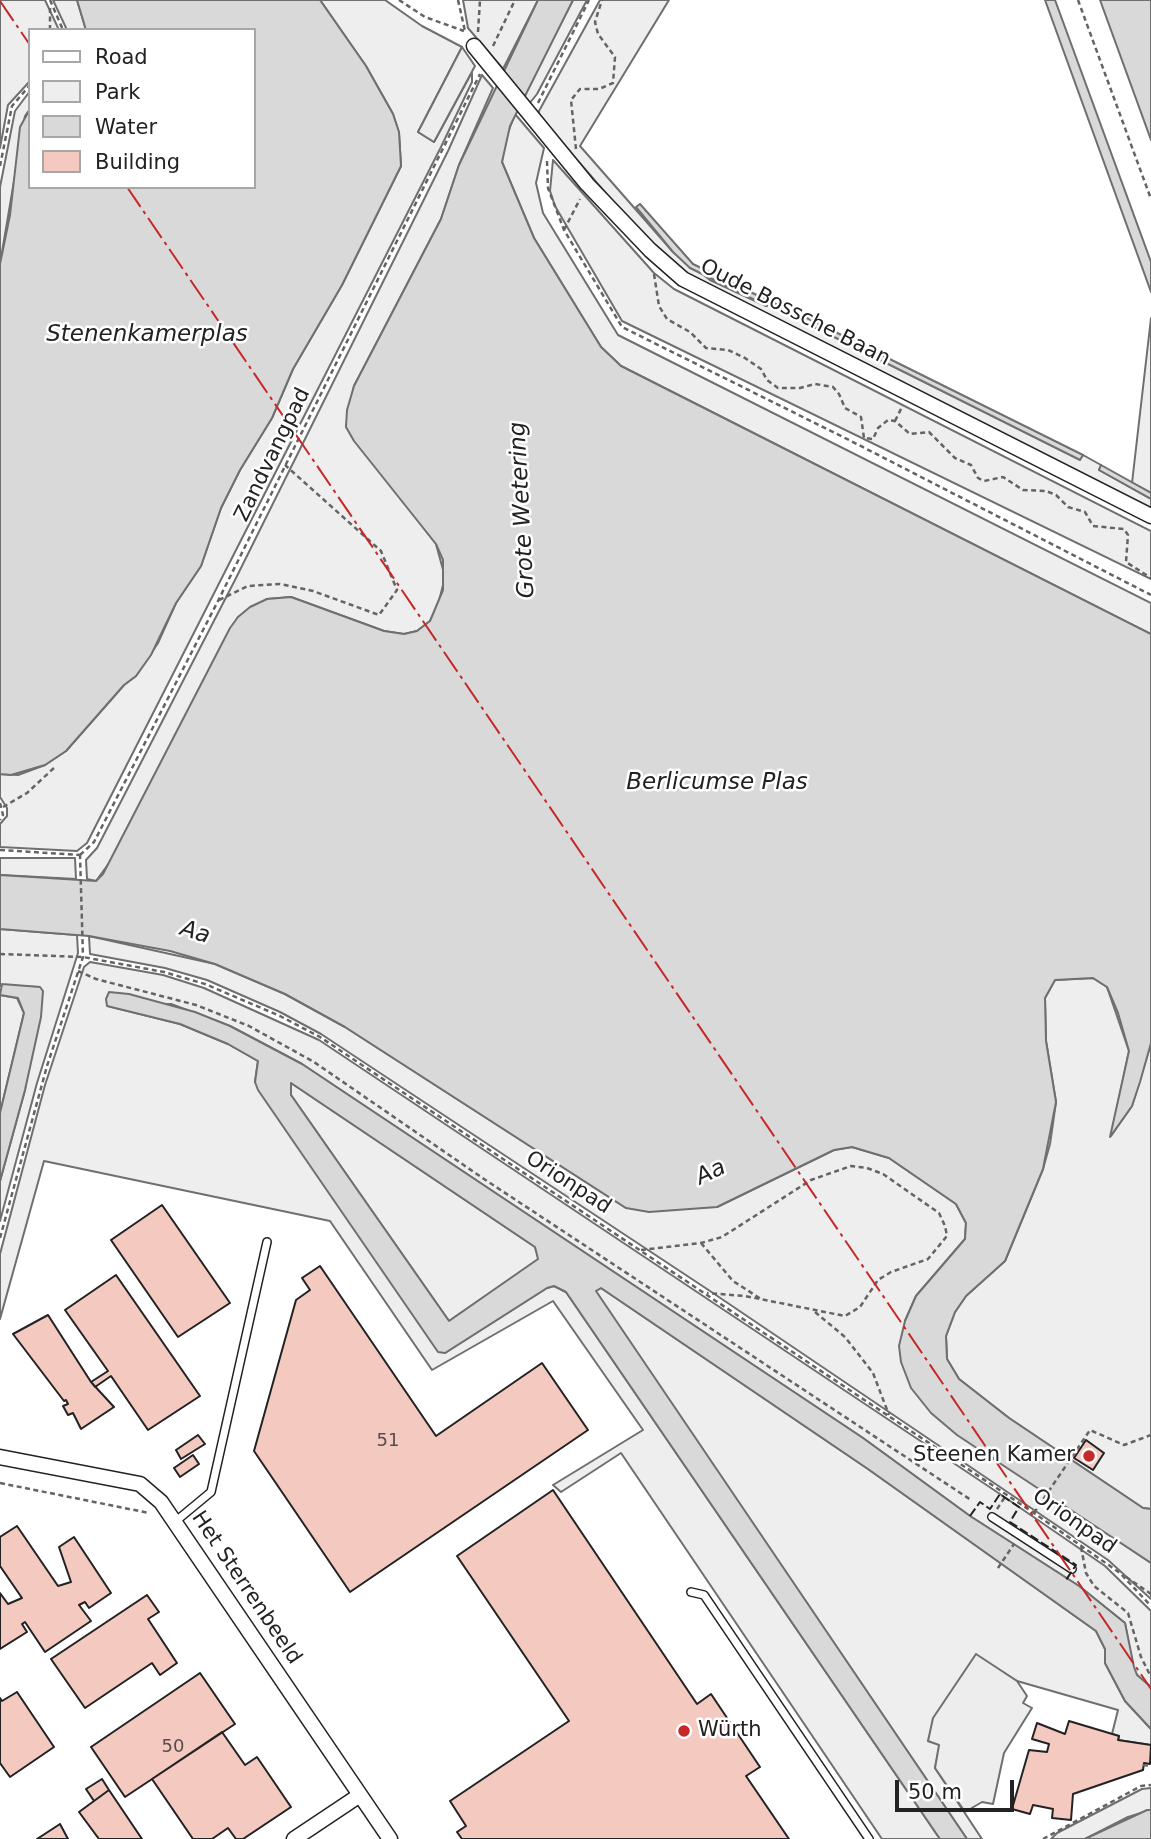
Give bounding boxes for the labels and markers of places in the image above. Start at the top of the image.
place label: Steenen Kamer [913,1443,1075,1469]
marker: Steenen Kamer [1081,1448,1097,1464]
place label: Würth [698,1718,762,1744]
marker: Würth [676,1723,692,1739]

